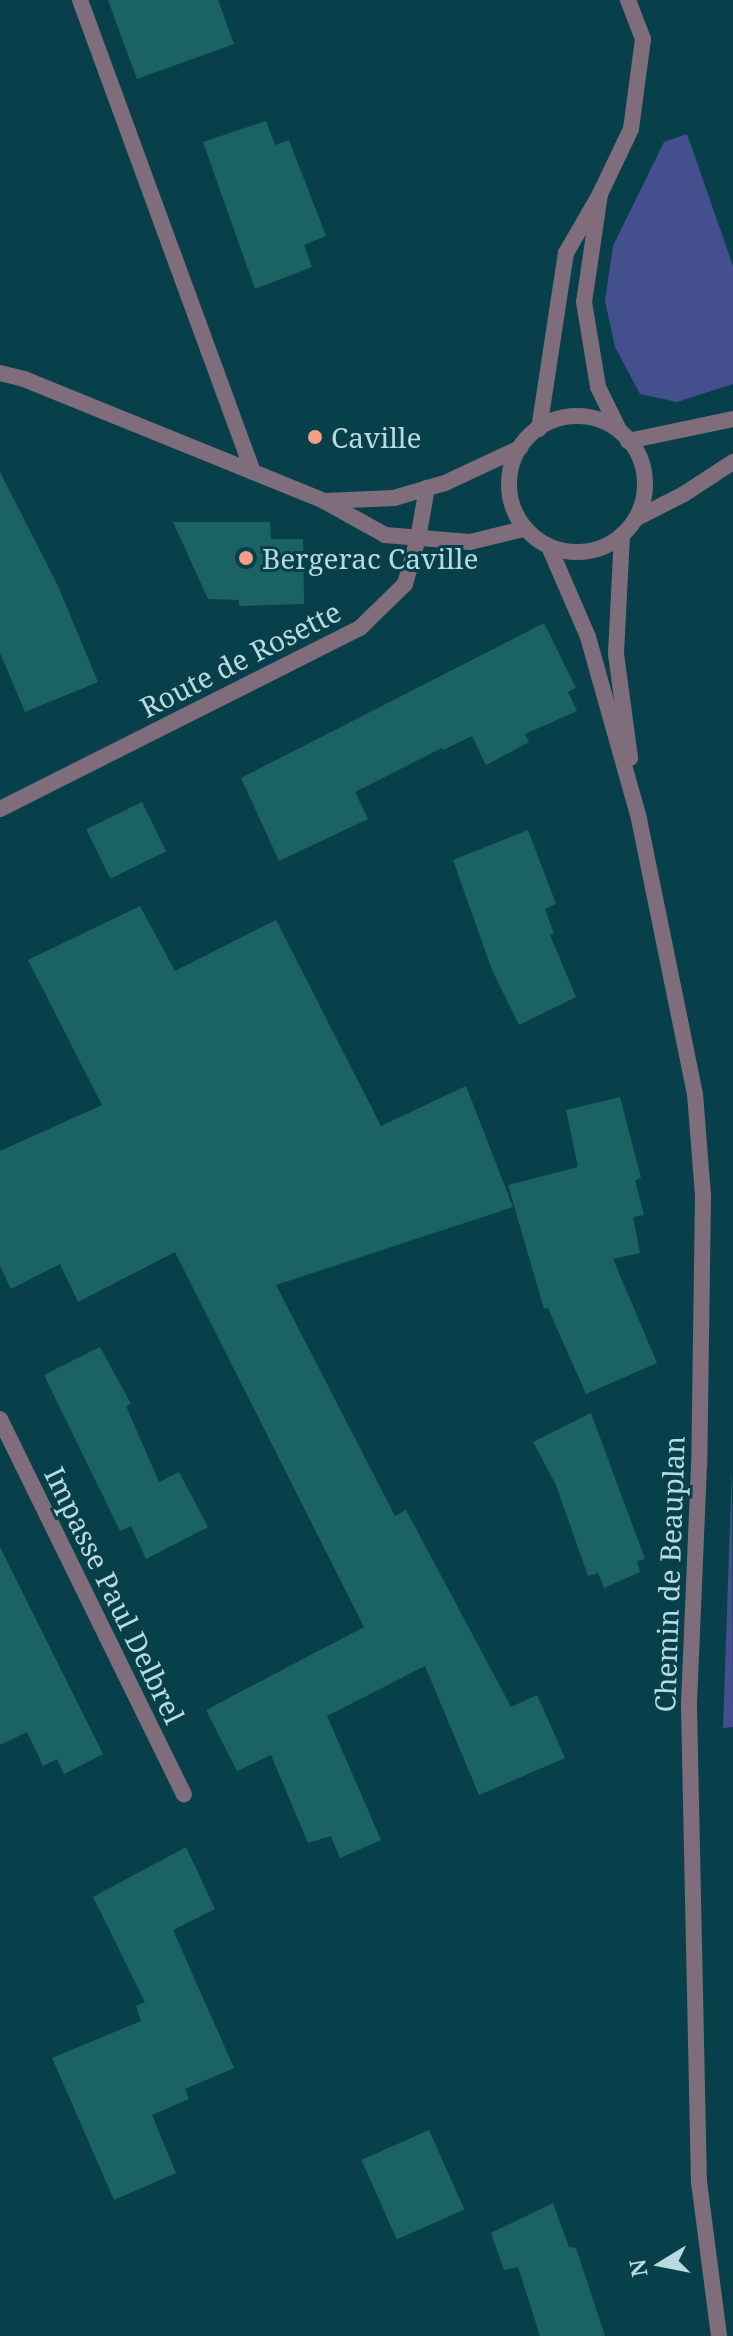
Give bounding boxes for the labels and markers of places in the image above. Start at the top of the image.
place label: Caville [331,420,421,454]
marker: Caville [306,428,324,446]
place label: Bergerac Caville [262,541,478,575]
marker: Bergerac Caville [237,549,255,567]

